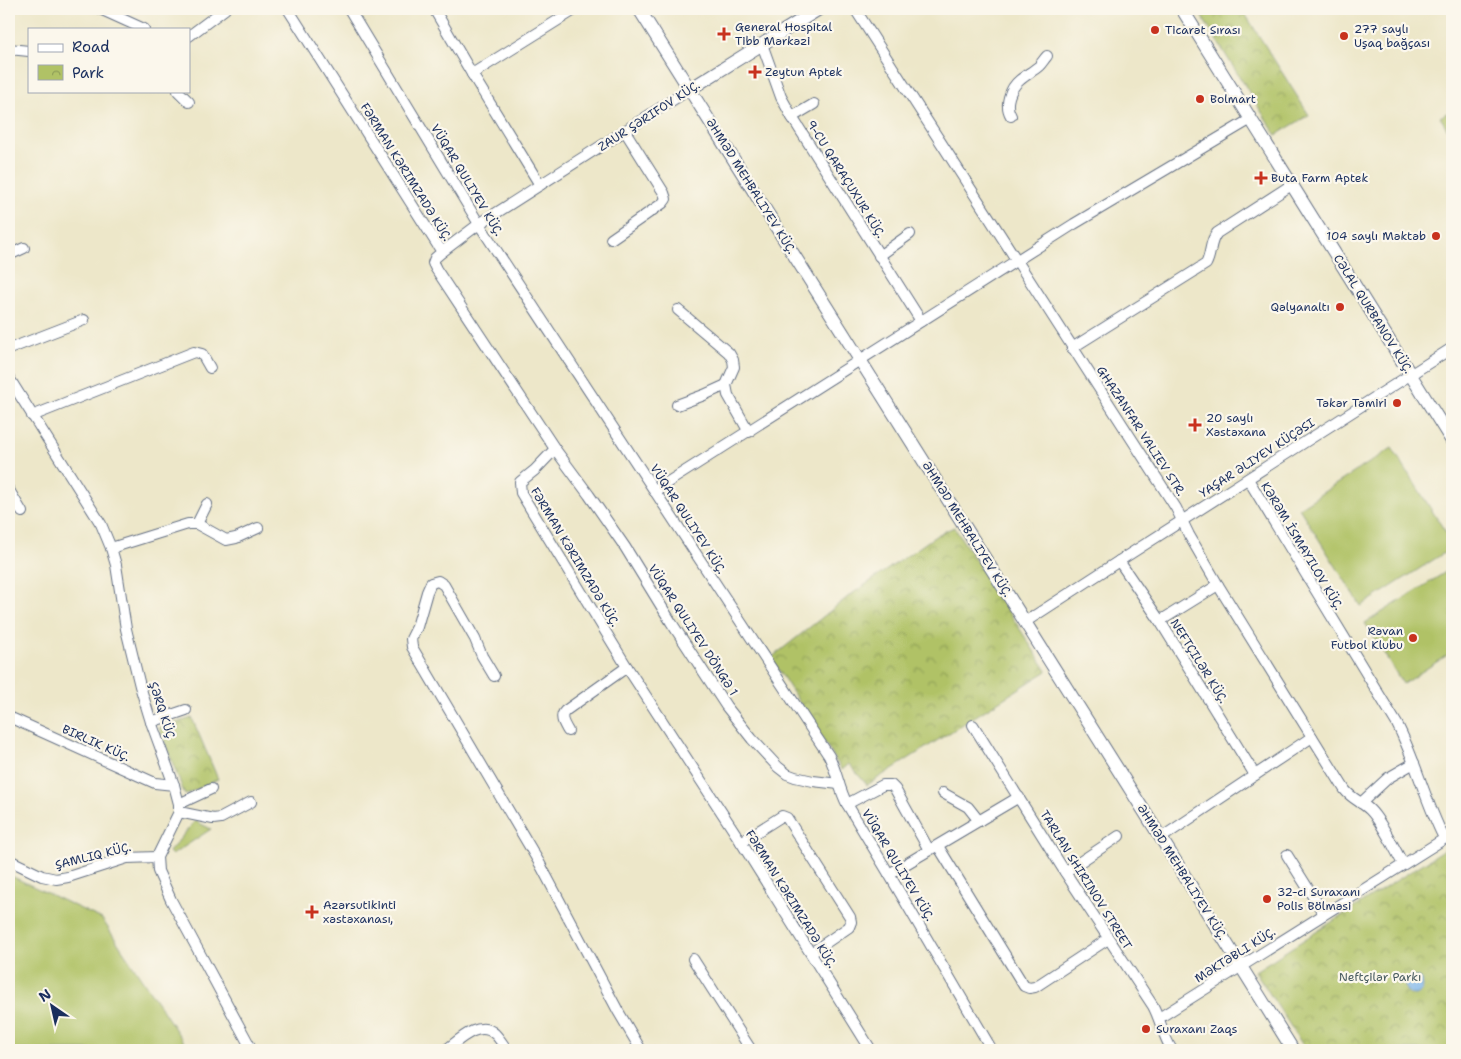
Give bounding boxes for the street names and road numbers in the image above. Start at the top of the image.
street label: ZAUR ŞƏRIFOV KÜÇ. [595,77,703,155]
street label: FƏRMAN KƏRIMZADƏ KÜÇ. [357,100,455,244]
street label: ƏHMƏD MEHBALIYEV KÜÇ. [703,115,799,257]
street label: 9-CU QARAÇUXUR KÜÇ. [803,117,889,241]
street label: VÜQAR QULIYEV KÜÇ. [427,121,507,239]
street label: CƏLAL QURBANOV KÜÇ. [1330,251,1416,377]
street label: GHAZANFAR VALIEV STR. [1093,363,1189,499]
street label: YAŞAR ƏLIYEV KÜÇƏSI [1196,414,1318,501]
street label: ƏHMƏD MEHBALIYEV KÜÇ. [919,458,1015,600]
street label: VÜQAR QULIYEV KÜÇ. [646,461,730,577]
street label: KƏRƏM İSMAYILOV KÜÇ. [1257,479,1347,613]
street label: FƏRMAN KƏRIMZADƏ KÜÇ. [527,484,623,630]
street label: VÜQAR QULIYEV DÖNGƏ 1 [644,561,742,699]
street label: NEFTÇILƏR KÜÇ. [1167,616,1231,706]
street label: ŞƏRQ KÜÇ [145,680,179,740]
street label: BIRLIK KÜÇ. [60,721,132,765]
street label: ƏHMƏD MEHBALIYEV KÜÇ. [1134,801,1230,943]
street label: VÜQAR QULIYEV KÜÇ. [858,806,938,924]
street label: TARLAN SHIRINOV STREET [1036,807,1136,953]
street label: FƏRMAN KƏRIMZADƏ KÜÇ. [742,827,840,971]
street label: ŞAMLIQ KÜÇ. [53,839,133,873]
street label: MƏKTƏBLI KÜÇ. [1192,924,1278,986]

